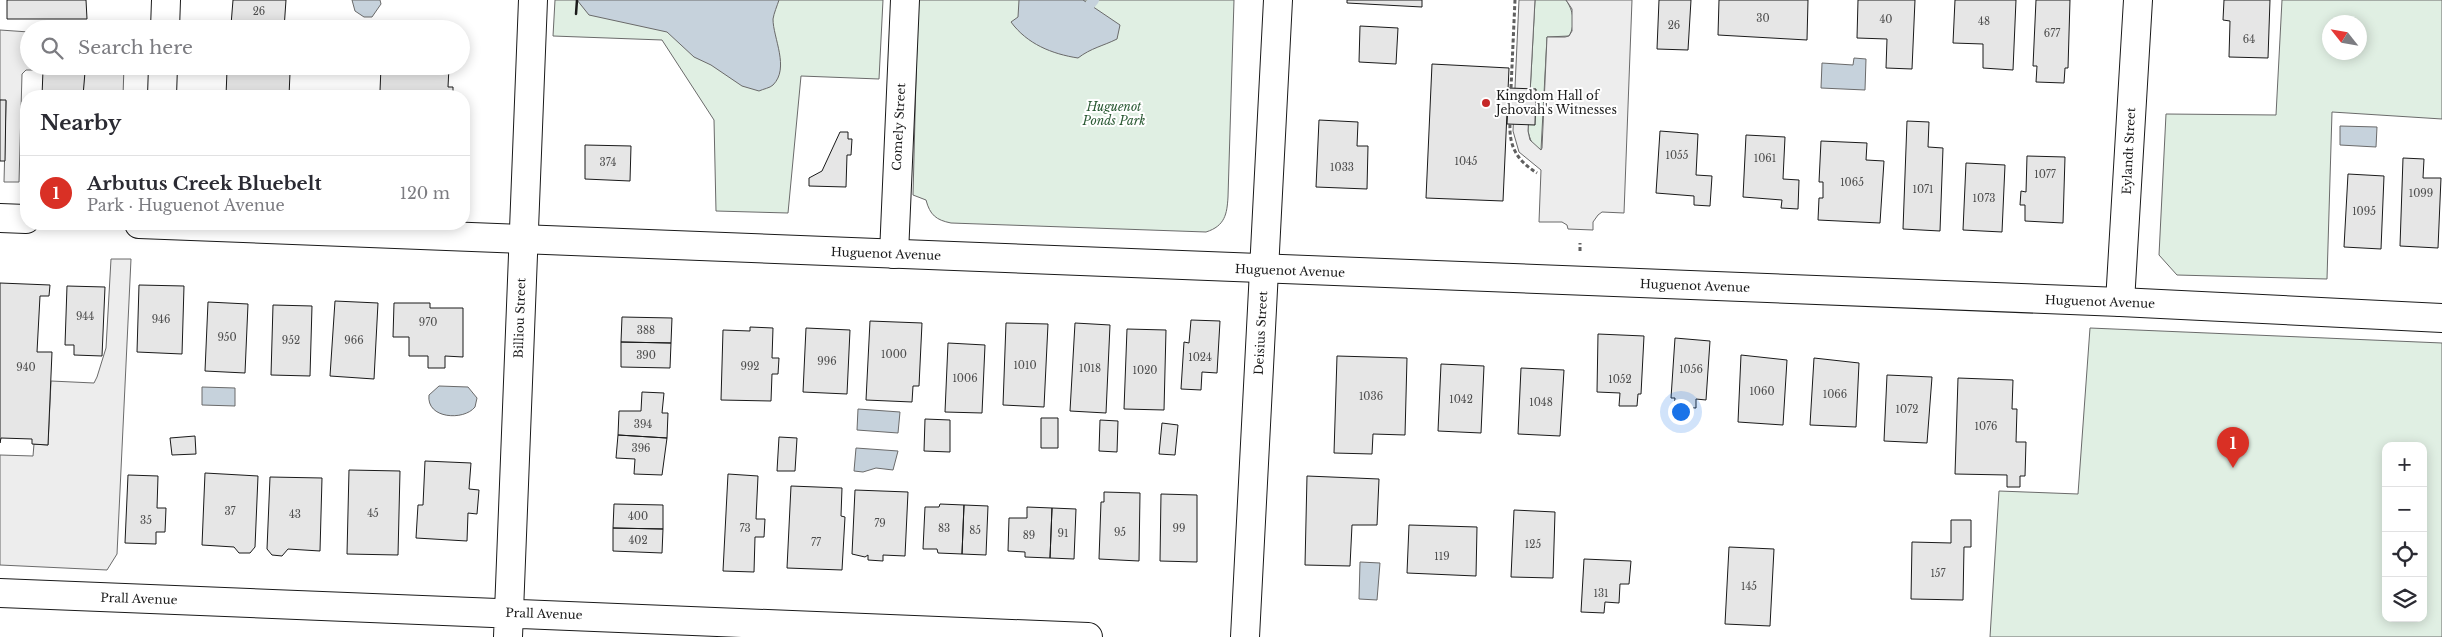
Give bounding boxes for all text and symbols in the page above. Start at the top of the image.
house number: 26 [253,5,265,18]
house number: 30 [1756,12,1770,25]
house number: 40 [1880,13,1893,26]
house number: 48 [1978,15,1990,28]
north arrow [2322,15,2367,60]
house number: 26 [1668,19,1680,32]
search box [20,20,470,75]
house number: 677 [2044,27,2061,40]
house number: 64 [2243,33,2255,46]
icon: search [38,34,66,62]
text: Search here [78,36,193,59]
street label: Comely Street [889,82,908,171]
place label: Kingdom Hall of Jehovah's Witnesses [1494,88,1617,117]
marker: Kingdom Hall of Jehovah's Witnesses [1480,97,1492,109]
park label: Huguenot Ponds Park [1082,99,1145,128]
street label: Eylandt Street [2119,107,2138,195]
text: Nearby [40,110,121,136]
house number: 1055 [1666,149,1689,162]
house number: 1061 [1754,152,1776,165]
house number: 1045 [1454,155,1478,168]
house number: 374 [600,156,617,169]
house number: 1033 [1330,161,1354,174]
house number: 1077 [2034,168,2057,181]
text: Arbutus Creek Bluebelt [87,172,322,195]
house number: 1065 [1840,176,1864,189]
text: 1 [53,183,59,203]
text: 120 m [400,183,450,203]
house number: 1071 [1912,183,1934,196]
house number: 1099 [2409,187,2433,200]
house number: 1073 [1973,192,1995,205]
text: Park · Huguenot Avenue [87,195,285,215]
house number: 1095 [2352,205,2376,218]
street label: Huguenot Avenue [831,244,942,263]
street label: Huguenot Avenue [1235,261,1346,280]
street label: Huguenot Avenue [1640,276,1751,295]
street label: Billiou Street [511,277,528,359]
street label: Deisius Street [1251,290,1270,375]
street label: Huguenot Avenue [2045,292,2156,311]
house number: 944 [76,310,94,323]
house number: 946 [152,313,170,326]
house number: 970 [419,316,437,329]
house number: 388 [637,324,655,337]
house number: 950 [217,331,237,344]
house number: 952 [282,334,300,347]
house number: 966 [344,334,364,347]
house number: 1000 [881,348,907,361]
house number: 390 [636,349,656,362]
house number: 1024 [1188,351,1212,364]
house number: 996 [817,355,837,368]
house number: 1010 [1013,359,1037,372]
house number: 992 [740,360,760,373]
house number: 940 [16,361,36,374]
house number: 1018 [1079,362,1101,375]
house number: 1056 [1679,363,1703,376]
house number: 1020 [1133,364,1157,377]
house number: 1006 [952,372,978,385]
house number: 1052 [1608,373,1632,386]
house number: 1060 [1749,385,1775,398]
house number: 1066 [1823,388,1847,401]
house number: 1036 [1359,390,1383,403]
house number: 1042 [1449,393,1473,406]
house number: 1048 [1529,396,1553,409]
your location [1668,399,1694,425]
house number: 1072 [1896,403,1918,416]
house number: 394 [634,418,652,431]
house number: 1076 [1974,420,1998,433]
pin: 1 [2217,427,2249,468]
house number: 396 [631,442,651,455]
map controls [2382,442,2427,622]
button: + [2382,442,2427,487]
button: − [2382,487,2427,532]
house number: 37 [224,505,237,518]
house number: 45 [367,507,379,520]
house number: 43 [289,508,301,521]
house number: 400 [628,510,648,523]
house number: 35 [140,514,152,527]
house number: 79 [874,517,886,530]
house number: 73 [739,522,751,535]
house number: 83 [938,522,950,535]
house number: 99 [1173,522,1185,535]
house number: 85 [969,524,981,537]
house number: 95 [1114,526,1126,539]
house number: 91 [1058,527,1068,540]
house number: 89 [1023,529,1035,542]
button: locate [2382,532,2427,577]
house number: 402 [628,534,648,547]
house number: 77 [811,536,822,549]
house number: 125 [1525,538,1541,551]
house number: 119 [1434,550,1450,563]
house number: 157 [1930,567,1947,580]
button: layers [2382,577,2427,622]
house number: 145 [1741,580,1757,593]
house number: 131 [1593,587,1609,600]
street label: Prall Avenue [100,590,178,607]
street label: Prall Avenue [505,605,583,622]

